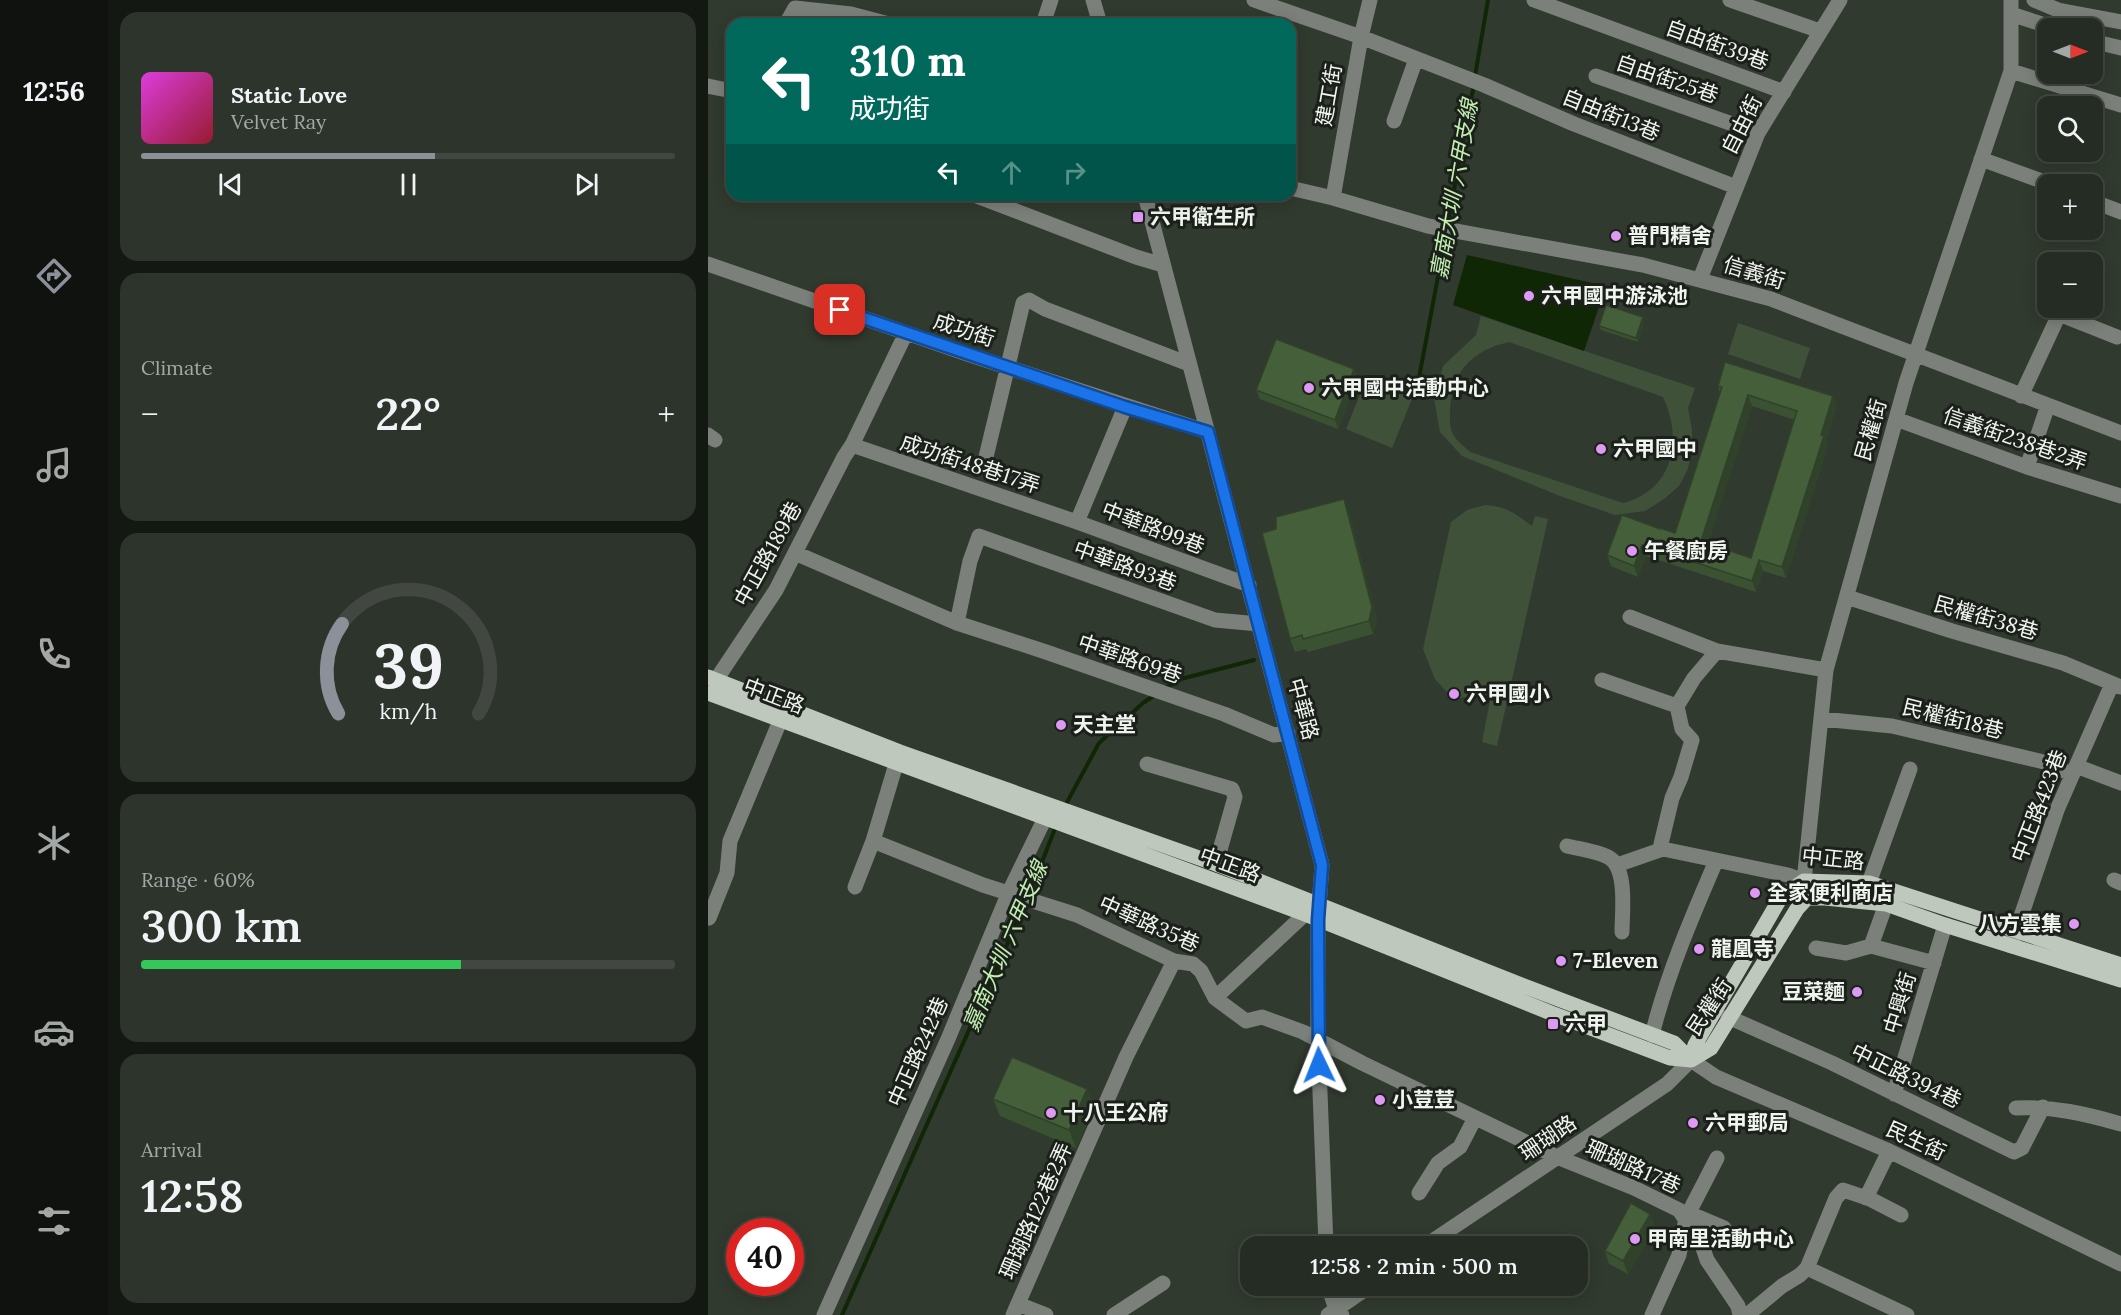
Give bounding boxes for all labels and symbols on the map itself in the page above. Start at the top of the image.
street label: 自由街39巷 [1662,13,1772,76]
north arrow [2037,18,2103,84]
street label: 自由街25巷 [1612,48,1722,109]
street label: 建工街 [1310,62,1347,128]
street label: 自由街13巷 [1558,83,1664,146]
street label: 自由街 [1715,91,1768,159]
water label: 嘉南大圳 六甲支線 [1424,94,1484,281]
place label: 六甲衛生所 [1150,203,1255,230]
marker: 六甲衛生所 [1131,210,1145,224]
place label: 普門精舍 [1628,222,1712,249]
marker: 普門精舍 [1609,229,1623,243]
street label: 信義街 [1720,250,1788,295]
place label: 六甲國中游泳池 [1541,282,1688,309]
pin [814,284,865,335]
marker: 六甲國中游泳池 [1522,289,1536,303]
street label: 成功街 [930,307,998,352]
place label: 六甲國中活動中心 [1321,374,1489,401]
marker: 六甲國中活動中心 [1302,381,1316,395]
street label: 民權街 [1849,396,1892,464]
street label: 信義街238巷2弄 [1939,401,2091,476]
street label: 成功街48巷17弄 [897,428,1044,499]
place label: 六甲國中 [1613,435,1697,462]
marker: 六甲國中 [1594,442,1608,456]
street label: 中華路99巷 [1098,496,1209,560]
street label: 中正路189巷 [728,497,807,611]
street label: 中華路93巷 [1070,534,1180,597]
place label: 午餐廚房 [1644,537,1728,564]
marker: 午餐廚房 [1625,544,1639,558]
street label: 民權街38巷 [1931,590,2042,645]
street label: 中華路69巷 [1075,628,1186,689]
street label: 中正路 [740,672,808,719]
street label: 中華路 [1282,675,1325,743]
place label: 六甲國小 [1466,680,1550,707]
marker: 六甲國小 [1447,687,1461,701]
street label: 民權街18巷 [1900,693,2007,744]
place label: 天主堂 [1073,711,1136,738]
marker: 天主堂 [1054,718,1068,732]
street label: 中正路423巷 [2005,746,2072,866]
street label: 中正路 [1196,841,1264,888]
street label: 中正路 [1800,842,1866,875]
water label: 嘉南大圳 六甲支線 [957,854,1055,1035]
place label: 全家便利商店 [1767,879,1893,906]
marker: 全家便利商店 [1748,886,1762,900]
street label: 中華路35巷 [1095,889,1204,958]
place label: 八方雲集 [1978,910,2062,937]
marker: 八方雲集 [2067,917,2081,931]
place label: 龍凰寺 [1711,935,1774,962]
marker: 龍凰寺 [1692,942,1706,956]
place label: 7-Eleven [1573,947,1659,974]
marker: 7-Eleven [1554,954,1568,968]
street label: 中興街 [1877,969,1922,1037]
street label: 民權街 [1680,973,1737,1040]
place label: 豆菜麵 [1782,978,1845,1005]
marker: 豆菜麵 [1850,985,1864,999]
street label: 中正路242巷 [881,993,954,1111]
place label: 六甲 [1565,1010,1607,1037]
marker: 六甲 [1546,1017,1560,1031]
position arrow [1287,1033,1351,1097]
street label: 中正路394巷 [1847,1037,1966,1114]
place label: 小荳荳 [1392,1086,1455,1113]
marker: 小荳荳 [1373,1093,1387,1107]
place label: 十八王公府 [1063,1099,1168,1126]
marker: 十八王公府 [1044,1106,1058,1120]
street label: 珊瑚路 [1514,1109,1581,1166]
place label: 六甲郵局 [1705,1109,1789,1136]
street label: 民生街 [1882,1115,1950,1166]
marker: 六甲郵局 [1686,1116,1700,1130]
street label: 珊瑚路17巷 [1581,1134,1685,1199]
street label: 珊瑚路122巷2弄 [993,1138,1078,1283]
speed limit sign: 40 [726,1218,804,1296]
place label: 甲南里活動中心 [1647,1225,1794,1252]
marker: 甲南里活動中心 [1628,1232,1642,1246]

